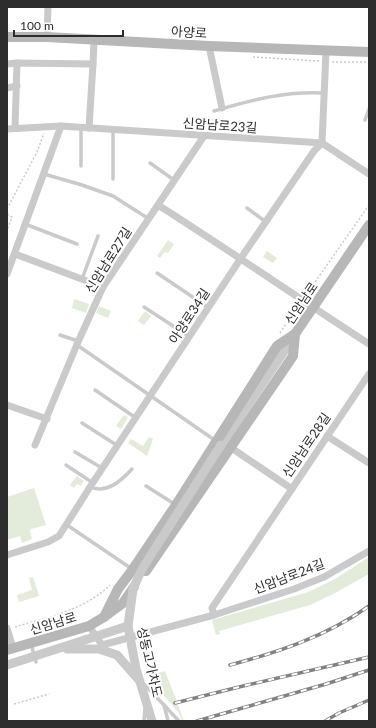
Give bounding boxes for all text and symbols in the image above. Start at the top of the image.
scale bar [14,12,123,38]
text: 100 m [20,18,54,33]
street label: 아양로 [171,23,207,41]
street label: 신암남로23길 [182,114,258,136]
street label: 신암남로27길 [81,224,135,296]
street label: 신암남로 [281,279,321,327]
street label: 아양로34길 [165,285,213,347]
street label: 신암남로28길 [278,409,334,481]
street label: 신암남로24길 [251,555,327,597]
street label: 신암남로 [28,608,78,638]
street label: 성동고가차도 [134,625,166,699]

